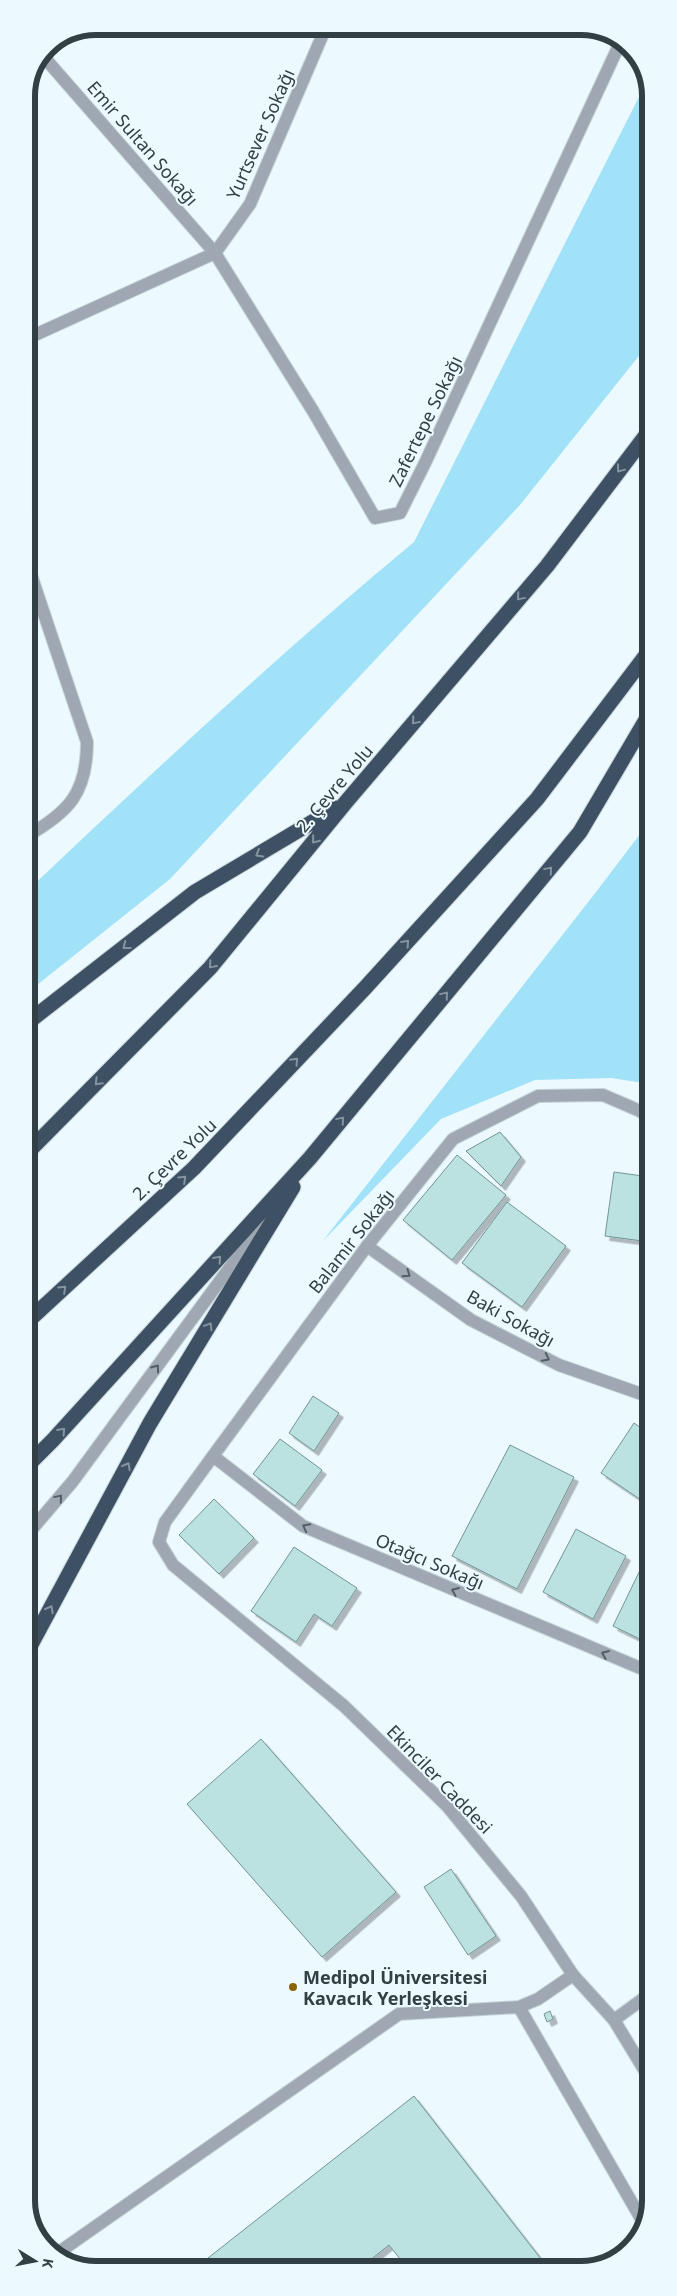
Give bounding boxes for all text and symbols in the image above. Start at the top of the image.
street label: Yurtsever Sokağı [220,65,300,203]
street label: Emir Sultan Sokağı [82,76,204,210]
street label: Zafertepe Sokağı [383,352,467,490]
one-way arrow [617,463,626,473]
one-way arrow [518,591,526,600]
one-way arrow [412,715,421,724]
street label: 2. Çevre Yolu [290,739,378,837]
one-way arrow [313,834,321,843]
one-way arrow [255,847,264,857]
one-way arrow [543,867,551,876]
one-way arrow [400,939,409,948]
one-way arrow [122,940,131,949]
one-way arrow [209,960,218,969]
one-way arrow [439,992,448,1001]
one-way arrow [289,1058,298,1067]
one-way arrow [95,1076,104,1085]
street label: 2. Çevre Yolu [127,1113,221,1205]
one-way arrow [336,1117,344,1126]
one-way arrow [177,1176,186,1185]
street label: Balamir Sokağı [303,1184,399,1298]
one-way arrow [212,1256,221,1265]
one-way arrow [401,1268,410,1277]
street label: Baki Sokağı [463,1284,559,1352]
one-way arrow [58,1286,67,1295]
one-way arrow [202,1322,212,1331]
one-way arrow [540,1352,549,1362]
one-way arrow [150,1364,159,1374]
one-way arrow [56,1428,65,1437]
one-way arrow [121,1462,131,1471]
one-way arrow [53,1494,62,1503]
one-way arrow [302,1523,311,1533]
street label: Otağcı Sokağı [372,1527,488,1595]
one-way arrow [451,1586,460,1597]
one-way arrow [43,1605,53,1614]
one-way arrow [601,1649,610,1660]
street label: Ekinciler Caddesi [382,1719,498,1839]
place label: Medipol Üniversitesi Kavacık Yerleşkesi [303,1965,487,2010]
marker: Medipol Üniversitesi Kavacık Yerleşkesi [287,1981,299,1993]
north arrow [10,2236,60,2286]
text: K [38,2257,58,2270]

